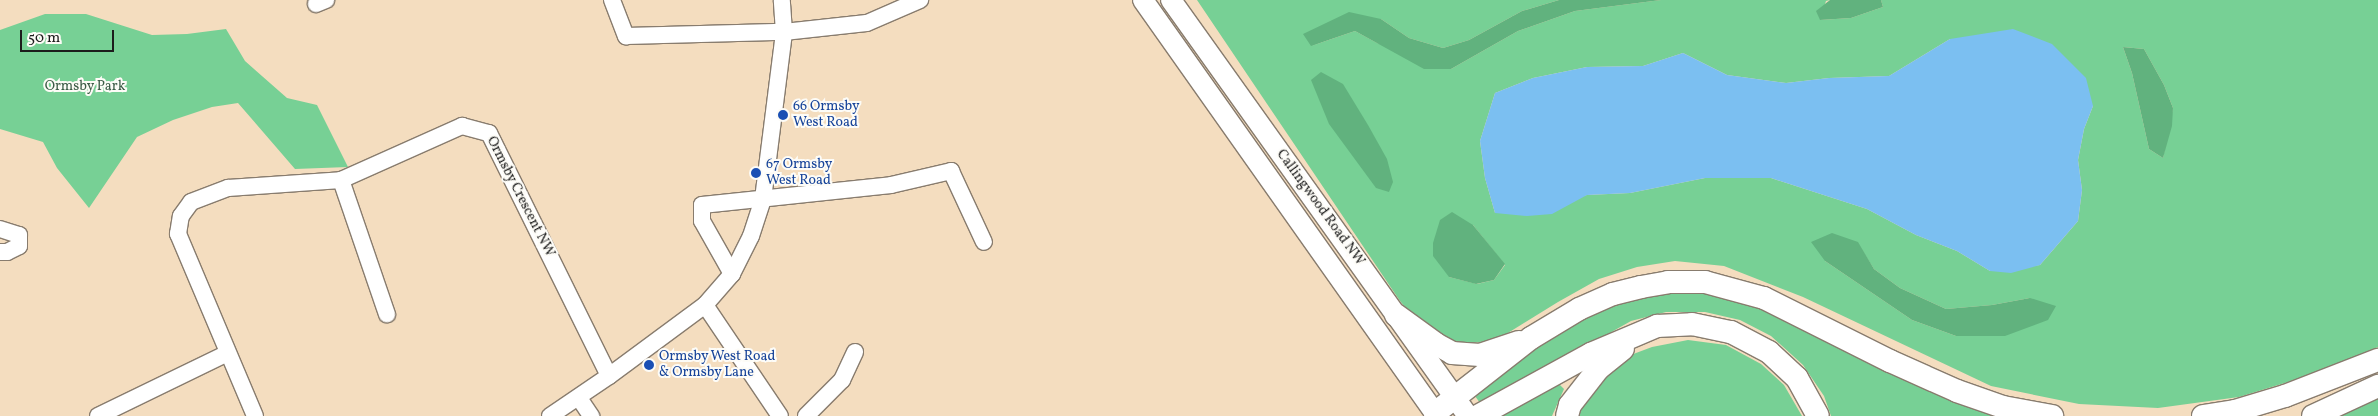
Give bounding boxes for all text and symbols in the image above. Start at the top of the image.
scale bar [22,20,116,52]
text: 50 m [28,28,60,49]
park label: Ormsby Park [45,79,125,95]
place label: 66 Ormsby West Road [793,99,860,132]
marker: 66 Ormsby West Road [777,109,789,121]
street label: Ormsby Crescent NW [482,134,558,260]
street label: Callingwood Road NW [1272,147,1368,269]
place label: 67 Ormsby West Road [766,157,832,190]
marker: 67 Ormsby West Road [750,167,762,179]
place label: Ormsby West Road & Ormsby Lane [659,349,776,382]
marker: Ormsby West Road & Ormsby Lane [643,359,655,371]

